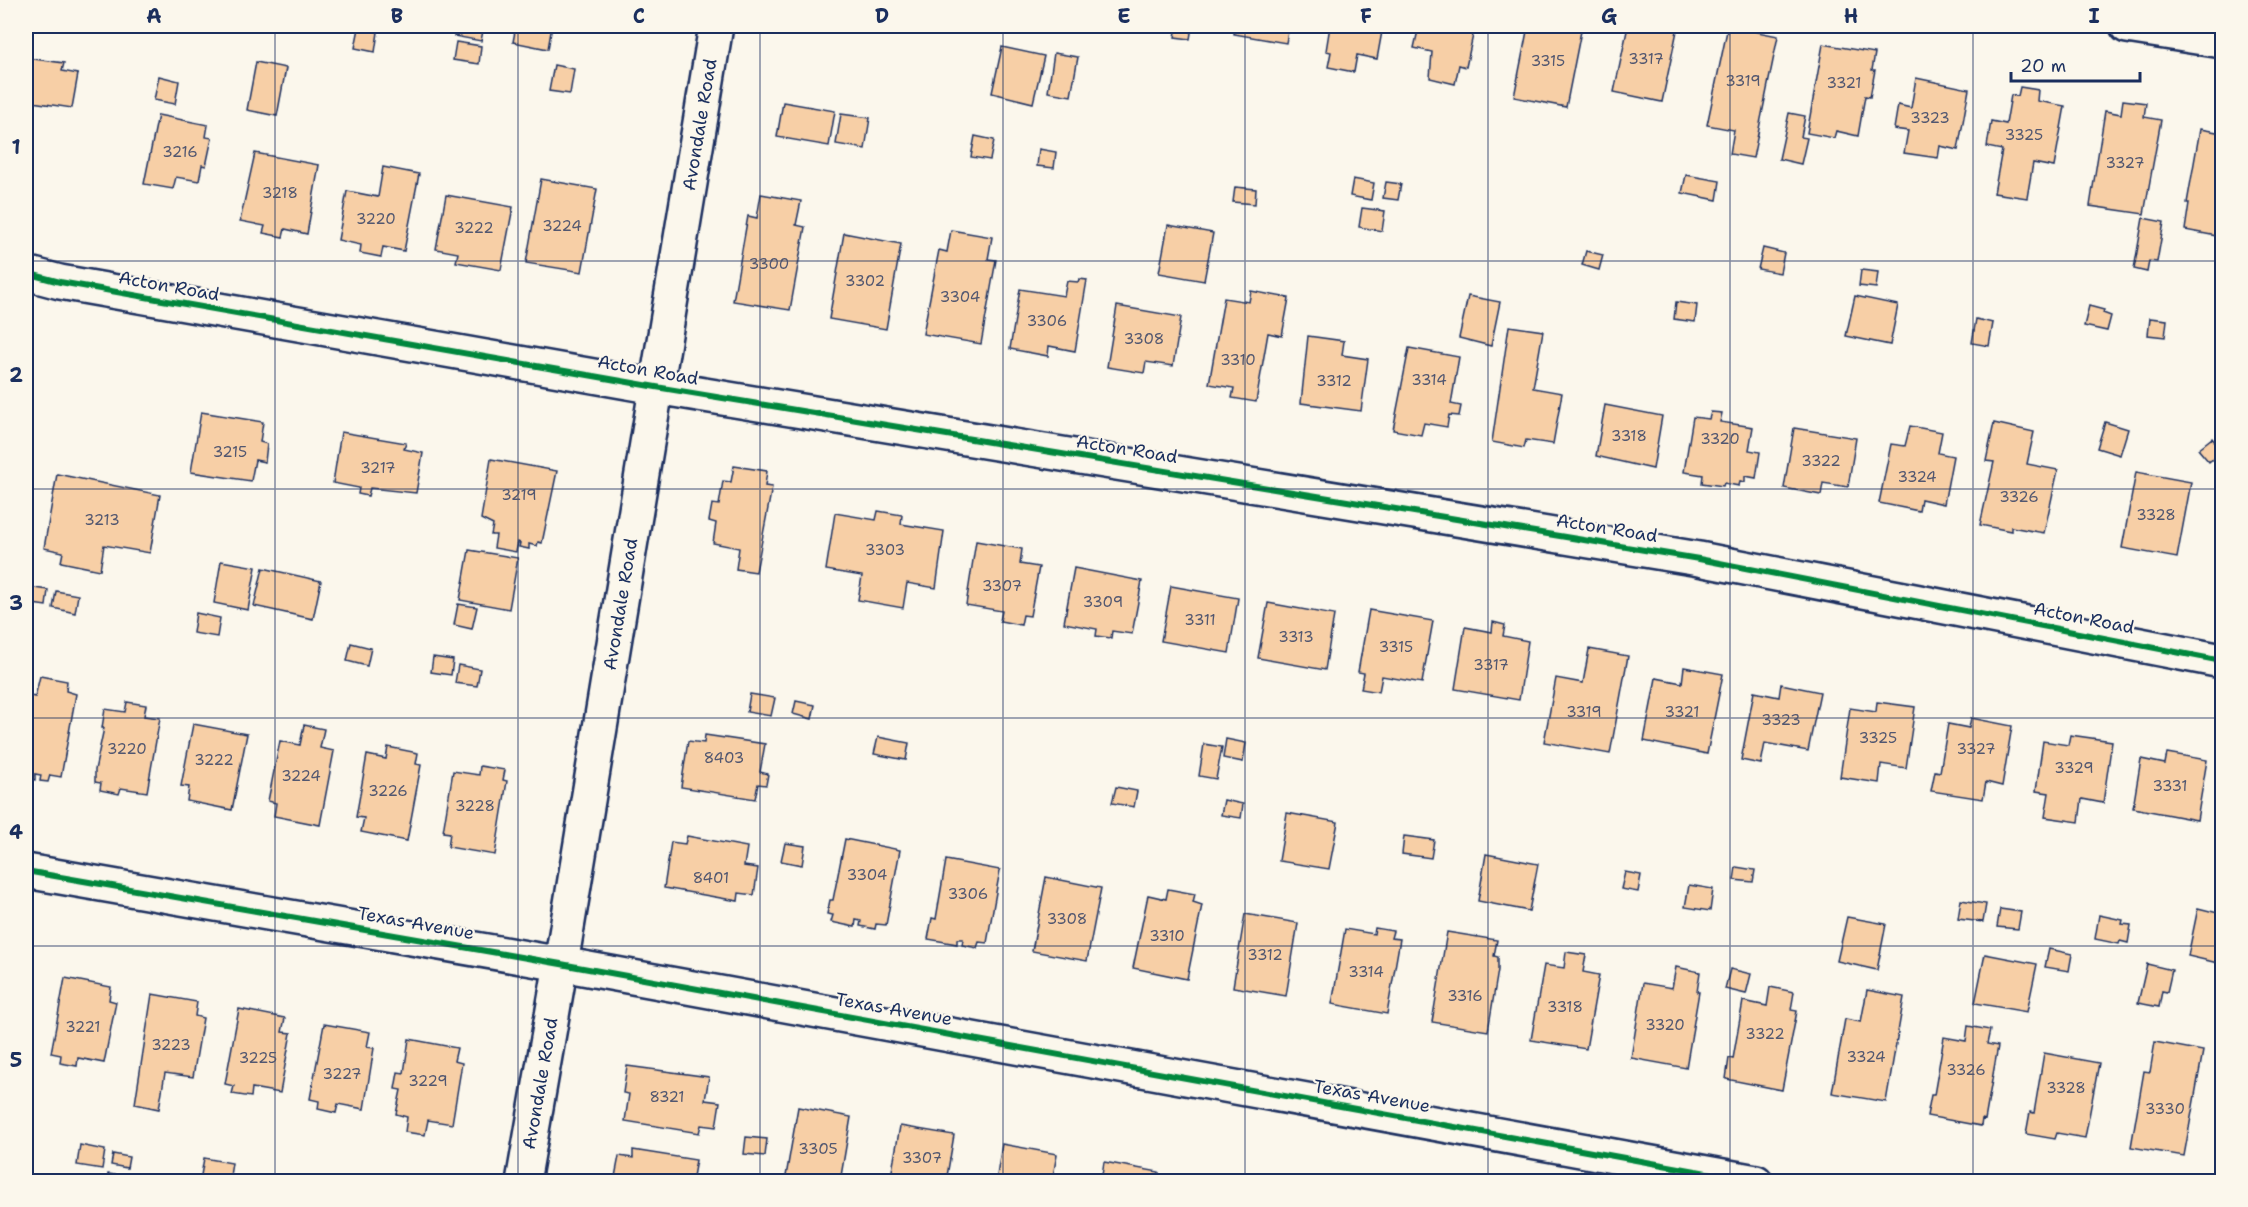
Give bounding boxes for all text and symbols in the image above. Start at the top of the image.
text: A [146,3,162,29]
text: B [391,3,403,29]
text: C [633,3,645,29]
text: D [875,3,889,29]
text: E [1117,3,1131,29]
text: F [1360,3,1372,29]
text: G [1601,3,1617,29]
text: H [1844,3,1858,29]
text: I [2088,3,2100,29]
scale bar [2011,45,2140,83]
house number: 3317 [1628,49,1664,69]
house number: 3315 [1531,51,1565,71]
text: 20 m [2020,54,2066,78]
street label: Avondale Road [677,57,722,193]
house number: 3319 [1725,71,1761,91]
house number: 3321 [1826,73,1862,93]
house number: 3323 [1910,108,1950,128]
house number: 3325 [2005,125,2043,145]
text: 1 [11,134,21,160]
house number: 3216 [162,142,198,162]
house number: 3327 [2105,153,2145,173]
house number: 3218 [262,183,298,203]
house number: 3220 [356,209,396,229]
house number: 3224 [542,216,582,236]
house number: 3222 [454,218,494,238]
house number: 3300 [749,254,789,274]
street label: Acton Road [117,265,221,307]
house number: 3302 [845,271,885,291]
house number: 3304 [940,287,980,307]
house number: 3306 [1027,311,1067,331]
house number: 3308 [1124,329,1164,349]
street label: Acton Road [596,349,700,391]
house number: 3310 [1220,350,1256,370]
text: 2 [9,362,23,388]
house number: 3314 [1411,370,1447,390]
house number: 3312 [1316,371,1352,391]
house number: 3318 [1611,426,1647,446]
street label: Acton Road [1075,429,1179,469]
house number: 3320 [1700,429,1740,449]
house number: 3215 [213,442,247,462]
house number: 3322 [1801,451,1841,471]
house number: 3217 [360,458,396,478]
house number: 3324 [1897,467,1937,487]
house number: 3219 [501,485,537,505]
house number: 3326 [1999,487,2039,507]
house number: 3328 [2136,505,2176,525]
street label: Acton Road [1555,508,1659,548]
house number: 3213 [84,510,120,530]
street label: Avondale Road [598,536,643,672]
house number: 3303 [865,540,905,560]
house number: 3307 [982,576,1022,596]
text: 3 [9,590,23,616]
house number: 3309 [1083,592,1123,612]
street label: Acton Road [2032,596,2136,640]
house number: 3311 [1184,610,1216,630]
house number: 3313 [1278,627,1314,647]
house number: 3315 [1379,637,1413,657]
house number: 3317 [1473,655,1509,675]
house number: 3319 [1566,702,1602,722]
house number: 3321 [1664,702,1700,722]
house number: 3323 [1761,710,1801,730]
house number: 3325 [1859,728,1897,748]
house number: 3220 [107,739,147,759]
house number: 3327 [1956,739,1996,759]
house number: 8403 [704,748,744,768]
house number: 3222 [194,750,234,770]
house number: 3329 [2054,758,2094,778]
house number: 3224 [281,766,321,786]
house number: 3331 [2152,776,2188,796]
house number: 3226 [368,781,408,801]
house number: 3228 [455,796,495,816]
text: 4 [9,819,23,845]
house number: 3304 [847,865,887,885]
house number: 8401 [693,868,729,888]
house number: 3306 [948,884,988,904]
street label: Texas Avenue [356,901,476,945]
house number: 3308 [1047,909,1087,929]
house number: 3310 [1149,926,1185,946]
house number: 3312 [1247,945,1283,965]
house number: 3314 [1348,962,1384,982]
house number: 3316 [1447,986,1483,1006]
street label: Texas Avenue [834,987,954,1031]
house number: 3318 [1547,997,1583,1017]
house number: 3320 [1645,1015,1685,1035]
street label: Avondale Road [517,1016,563,1151]
house number: 3221 [65,1017,101,1037]
house number: 3322 [1745,1024,1785,1044]
house number: 3223 [151,1035,191,1055]
text: 5 [10,1047,22,1073]
house number: 3324 [1846,1047,1886,1067]
house number: 3225 [239,1048,277,1068]
house number: 3326 [1946,1060,1986,1080]
house number: 3227 [322,1064,362,1084]
house number: 3229 [408,1071,448,1091]
street label: Texas Avenue [1312,1074,1432,1118]
house number: 3328 [2046,1078,2086,1098]
house number: 8321 [649,1087,685,1107]
house number: 3330 [2145,1099,2185,1119]
house number: 3305 [798,1139,838,1159]
house number: 3307 [902,1148,942,1168]

